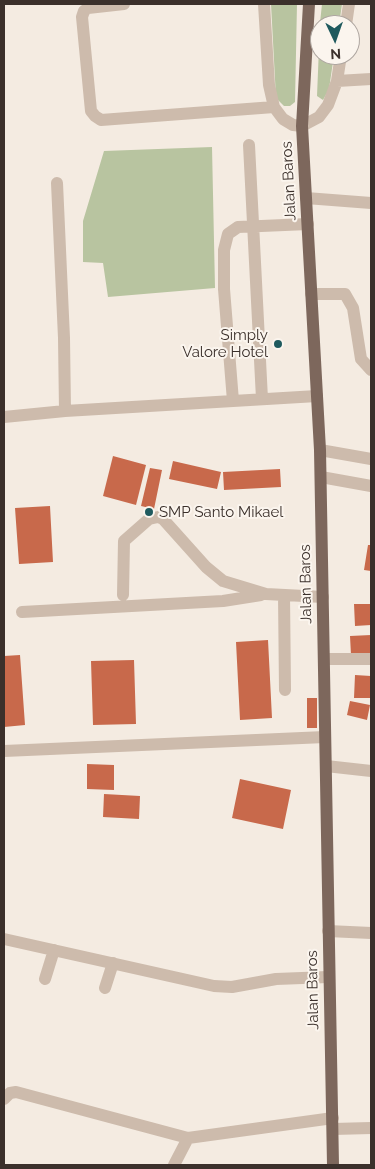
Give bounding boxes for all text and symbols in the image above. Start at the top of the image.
north arrow [310,15,360,65]
text: N [330,46,341,62]
street label: Jalan Baros [278,141,300,221]
place label: Simply Valore Hotel [182,326,268,361]
marker: Simply Valore Hotel [272,338,284,350]
place label: SMP Santo Mikael [159,503,283,521]
marker: SMP Santo Mikael [143,506,155,518]
street label: Jalan Baros [296,544,316,624]
street label: Jalan Baros [303,950,323,1030]

